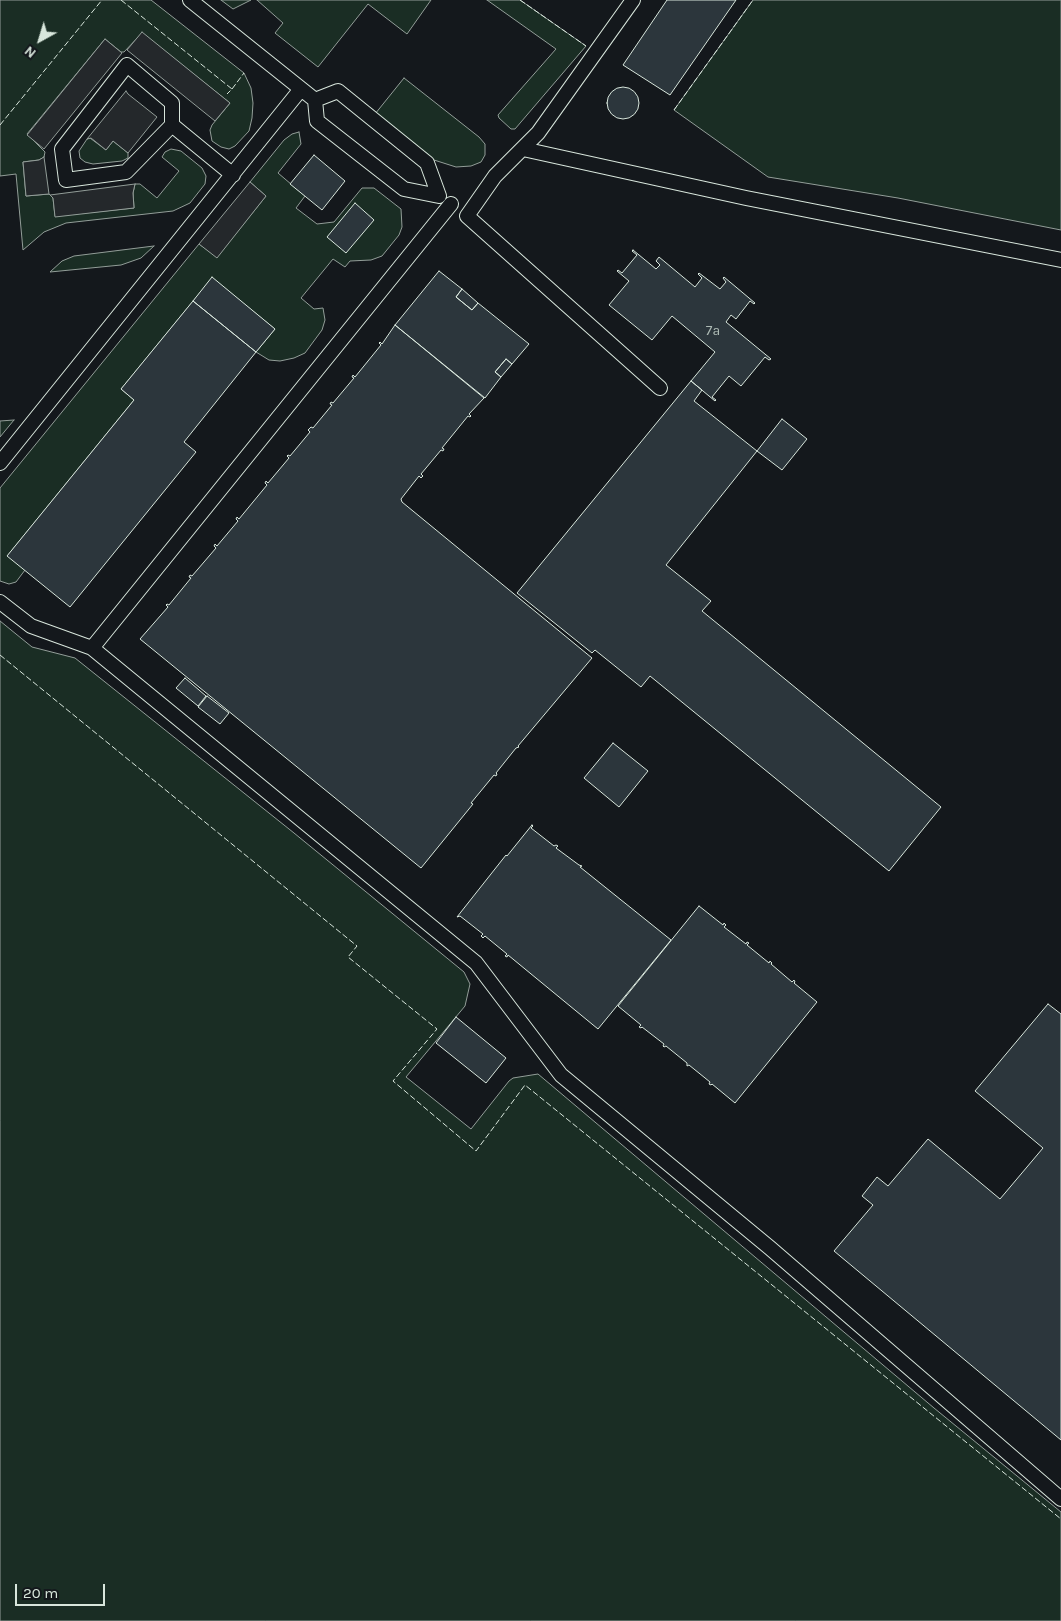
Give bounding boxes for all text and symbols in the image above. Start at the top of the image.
north arrow [15,15,65,65]
text: N [21,42,40,62]
house number: 7a [706,323,720,339]
scale bar [18,1574,108,1606]
text: 20 m [23,1584,58,1602]

